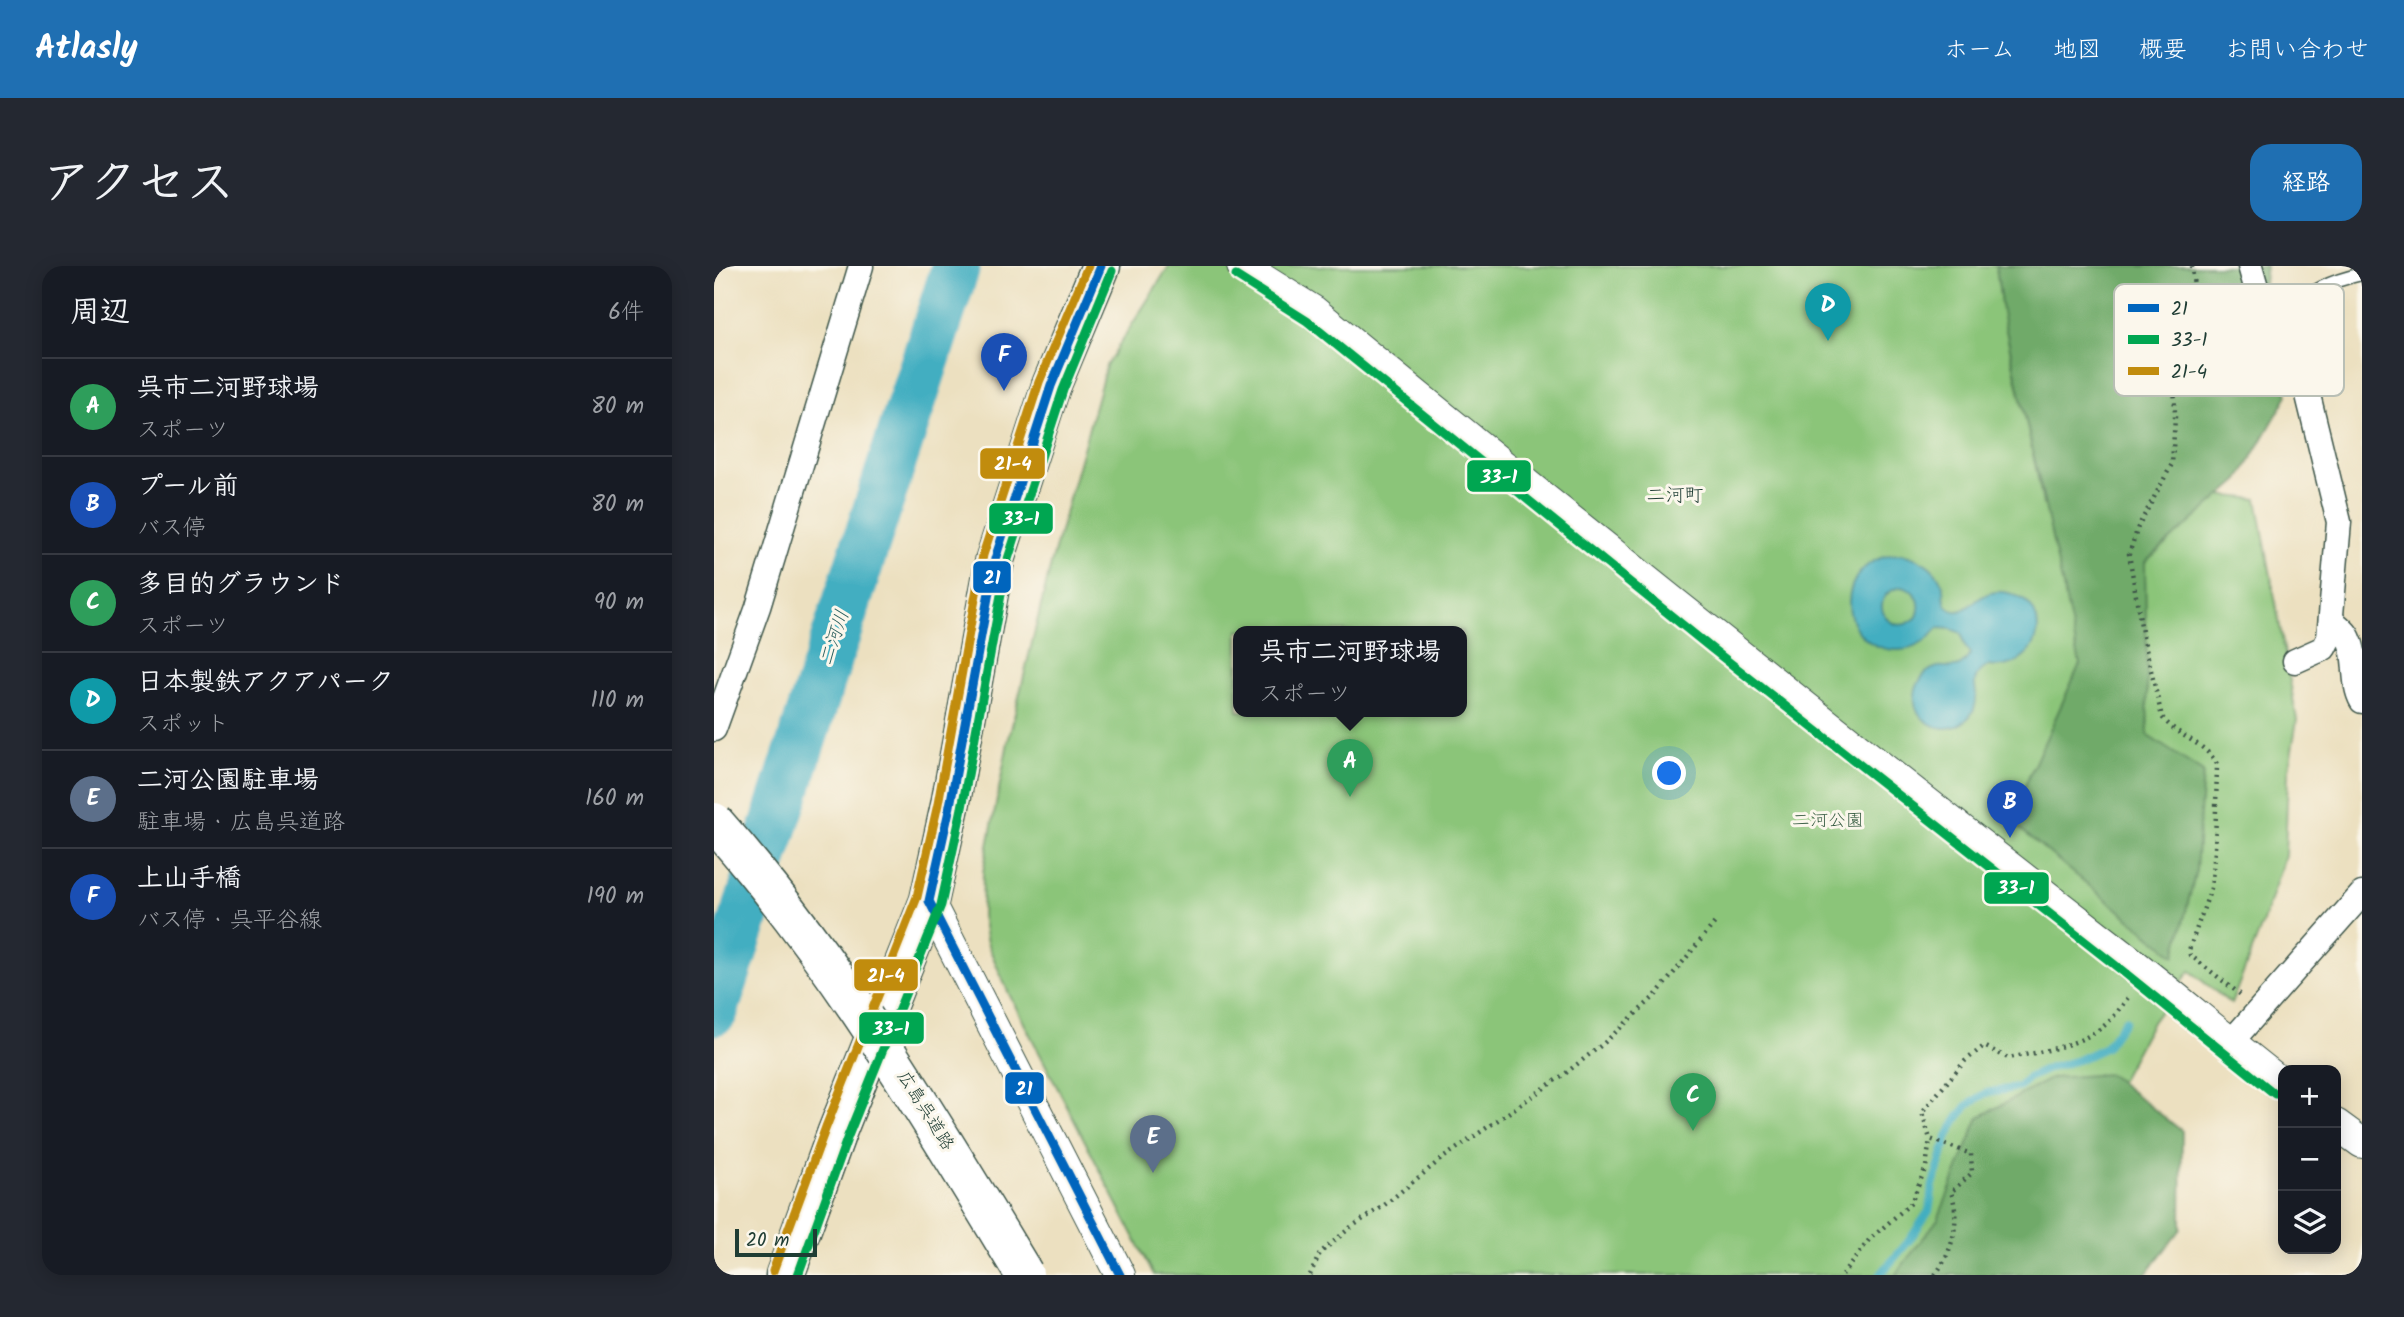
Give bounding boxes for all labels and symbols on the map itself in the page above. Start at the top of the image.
pin: D [1805,283,1851,341]
legend [2114,284,2344,396]
text: 21 [2171,295,2188,325]
text: 33-1 [2171,326,2207,356]
pin: F [981,333,1027,391]
text: 21-4 [2171,358,2207,388]
line badge: 21-4 [979,447,1046,480]
text: 21-4 [994,450,1032,480]
line badge: 33-1 [1466,459,1532,493]
text: 33-1 [1480,463,1518,493]
district label: 二河町 [1646,481,1704,511]
line badge: 33-1 [988,502,1054,535]
text: 33-1 [1002,505,1040,535]
line badge: 21 [972,560,1012,594]
text: 21 [984,564,1001,594]
water label: 二河川 [812,606,858,670]
pin: A [1327,739,1373,797]
your location [1652,756,1686,790]
pin: B [1987,780,2033,838]
park label: 二河公園 [1792,807,1864,836]
line badge: 33-1 [1983,871,2050,905]
text: 33-1 [1997,874,2035,904]
line badge: 21-4 [853,958,919,992]
text: 21-4 [867,962,905,992]
line badge: 33-1 [858,1011,925,1045]
text: 33-1 [872,1015,910,1045]
street label: 広島呉道路 [889,1065,961,1157]
line badge: 21 [1004,1071,1045,1105]
pin: C [1670,1073,1716,1131]
text: 21 [1016,1075,1033,1105]
pin: E [1130,1115,1176,1173]
scale bar [735,1226,817,1258]

